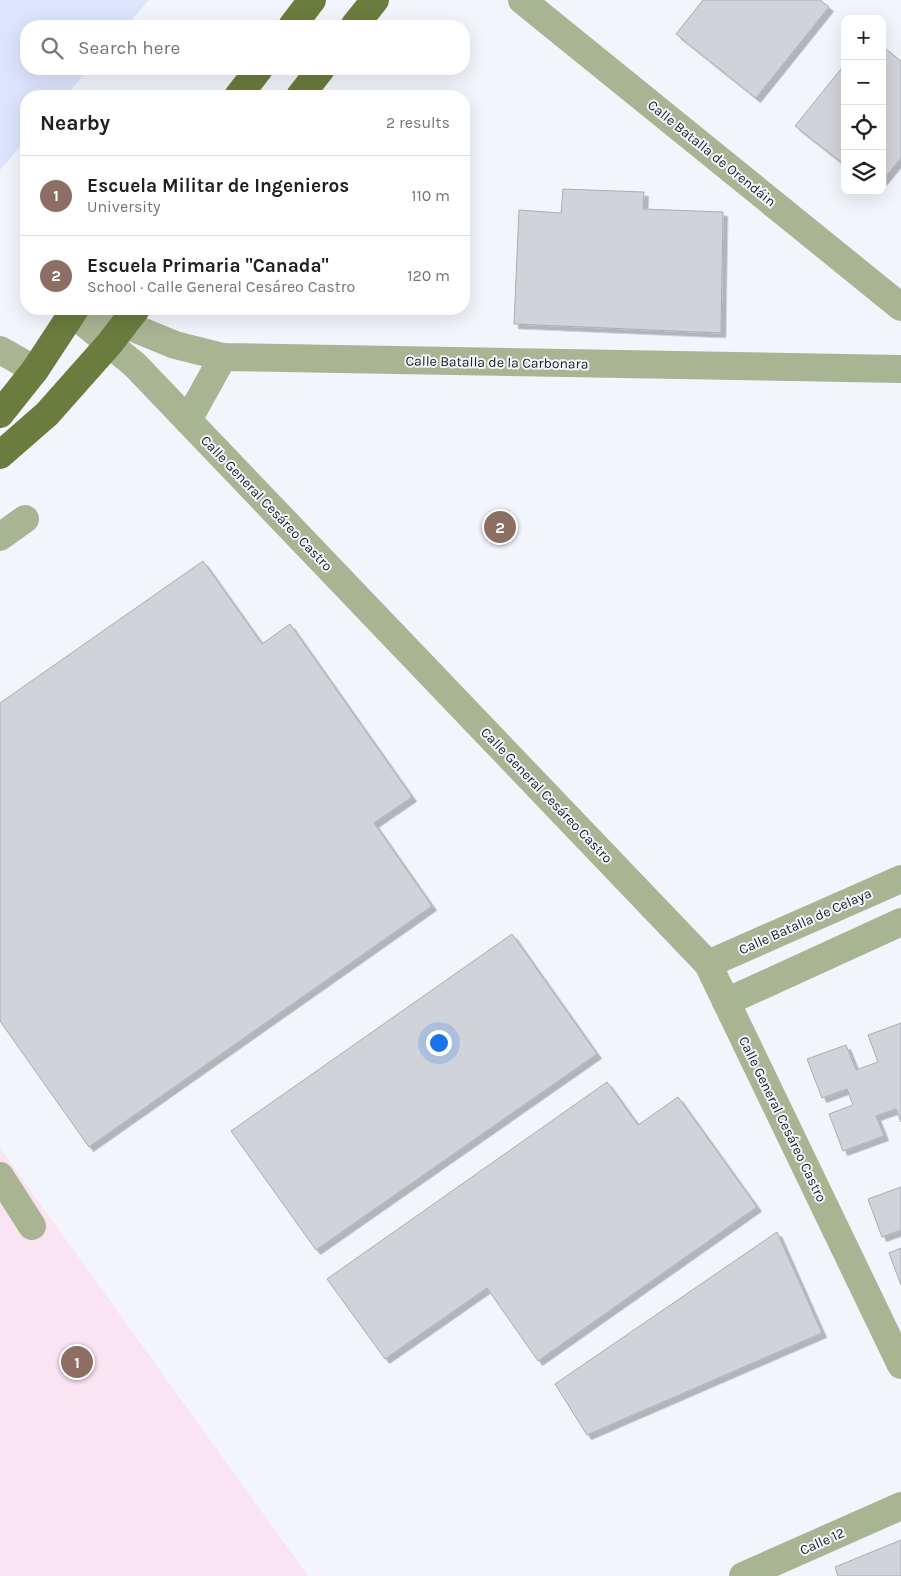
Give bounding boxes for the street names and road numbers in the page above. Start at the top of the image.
street label: Calle Batalla de Orendáin [644,96,779,210]
street label: Calle Batalla de la Carbonara [405,352,589,373]
street label: Calle General Cesáreo Castro [197,432,336,575]
street label: Calle General Cesáreo Castro [477,724,616,867]
street label: Calle Batalla de Celaya [736,885,874,958]
street label: Calle General Cesáreo Castro [735,1034,830,1205]
street label: Calle 12 [797,1524,847,1559]

